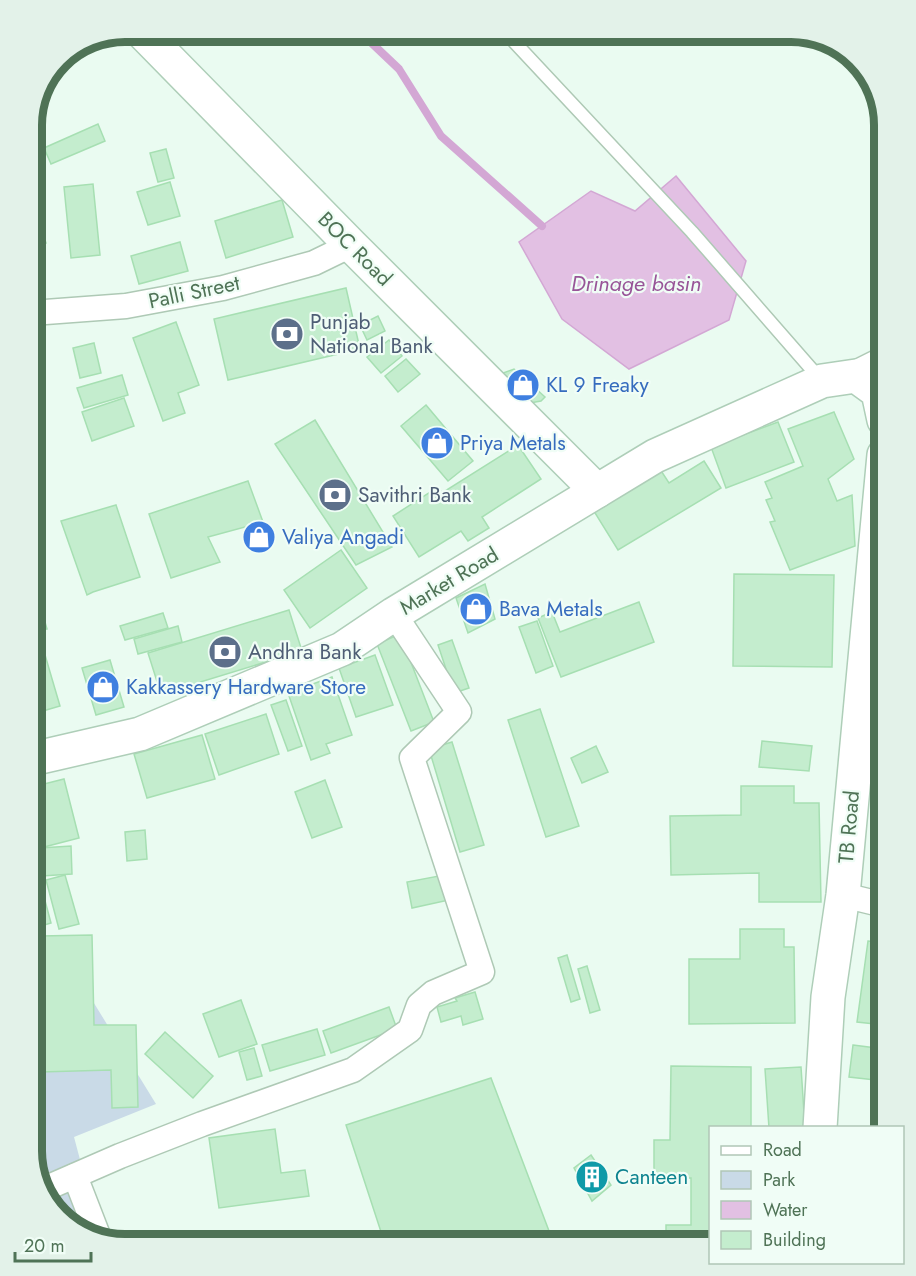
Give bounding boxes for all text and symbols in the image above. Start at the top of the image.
street label: BOC Road [311,205,399,293]
water label: Drinage basin [571,267,701,299]
street label: Palli Street [146,268,242,316]
place label: Punjab National Bank [310,307,433,361]
bank icon: Punjab National Bank [269,316,305,352]
shop icon: KL 9 Freaky [505,367,541,403]
place label: KL 9 Freaky [546,370,649,400]
shop icon: Priya Metals [419,425,455,461]
place label: Priya Metals [460,428,566,458]
bank icon: Savithri Bank [317,477,353,513]
place label: Savithri Bank [358,480,472,510]
shop icon: Valiya Angadi [241,519,277,555]
place label: Valiya Angadi [282,522,404,552]
street label: Market Road [394,540,504,622]
shop icon: Bava Metals [458,591,494,627]
place label: Bava Metals [499,594,603,624]
bank icon: Andhra Bank [207,634,243,670]
place label: Andhra Bank [248,637,362,667]
shop icon: Kakkassery Hardware Store [85,669,121,705]
place label: Kakkassery Hardware Store [126,672,366,702]
street label: TB Road [831,789,867,865]
legend [709,1126,904,1264]
text: Road [763,1137,802,1163]
building icon: Canteen [574,1159,610,1195]
place label: Canteen [615,1162,688,1192]
text: Park [763,1167,795,1193]
text: Water [763,1197,808,1223]
scale bar [15,1225,92,1263]
text: Building [763,1227,826,1253]
text: 20 m [24,1233,64,1259]

